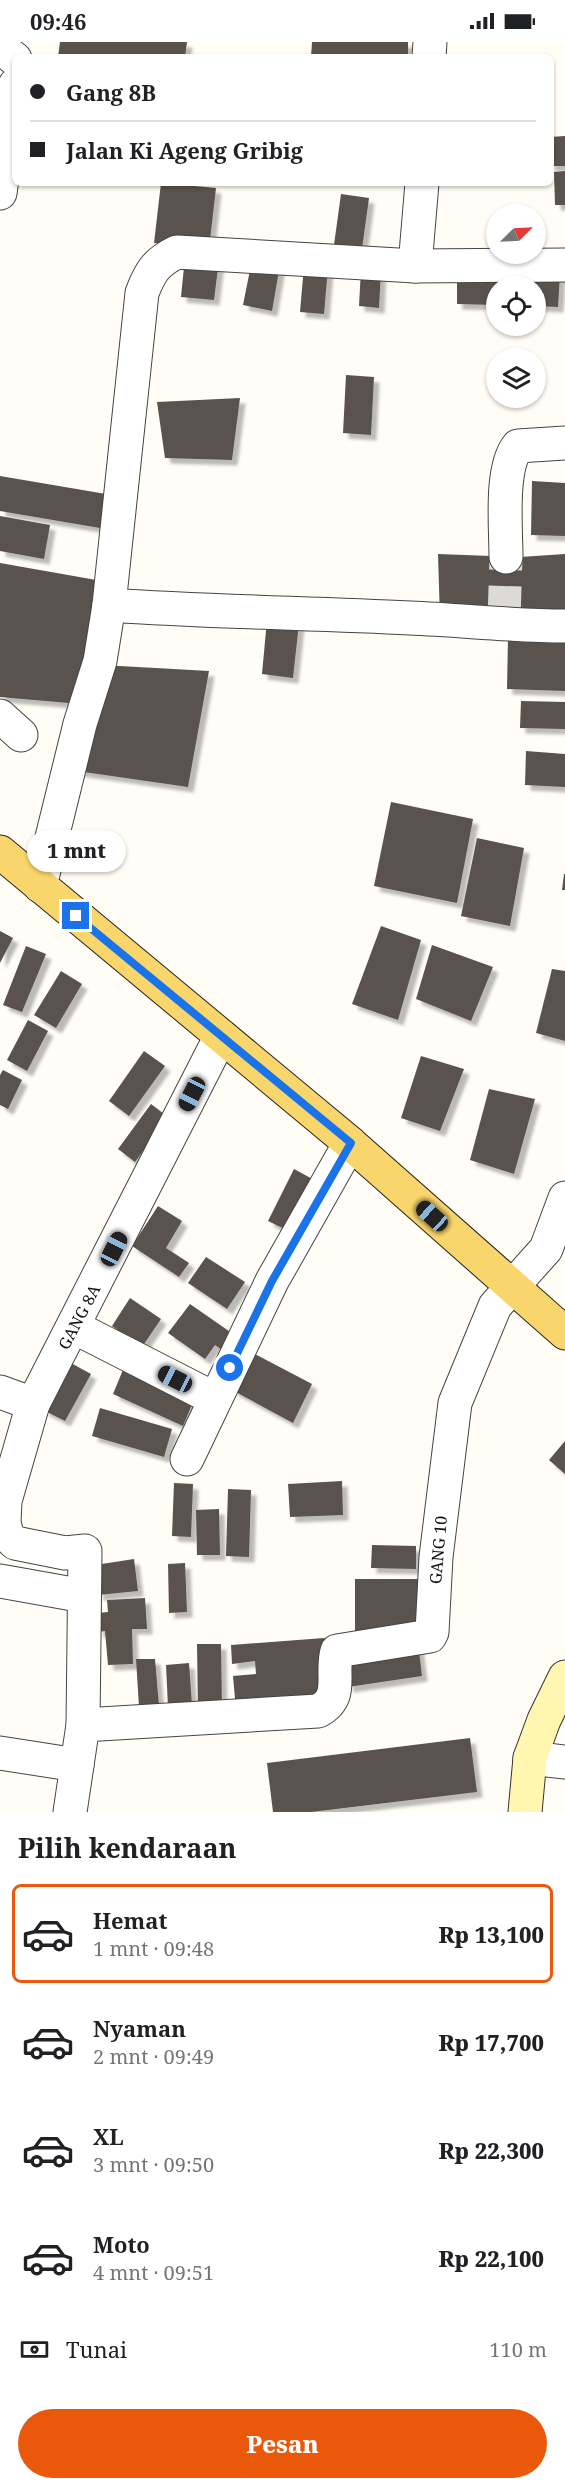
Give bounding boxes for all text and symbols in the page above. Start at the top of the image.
text: 09:46 [30,6,86,36]
text: Gang 8B [66,77,156,107]
text: Jalan Ki Ageng Gribig [66,135,303,165]
north arrow [486,204,546,264]
map controls [486,204,546,408]
button: locate [486,276,546,336]
button: layers [486,348,546,408]
callout: 1 mnt [26,829,125,871]
text: 1 mnt [47,837,106,864]
route end [62,902,89,929]
car [176,1074,208,1114]
car [413,1197,451,1235]
car [98,1229,130,1269]
street label: GANG 8A [53,1280,106,1353]
route start [216,1354,243,1381]
car [155,1363,195,1395]
street label: GANG 10 [424,1515,452,1585]
text: Pilih kendaraan [18,1829,237,1866]
text: Hemat [93,1905,167,1935]
icon: car [21,1907,75,1961]
text: Rp 13,100 [438,1919,544,1949]
text: 1 mnt · 09:48 [93,1935,214,1962]
text: Nyaman [93,2013,186,2043]
icon: car [21,2015,75,2069]
text: Rp 17,700 [438,2027,544,2057]
text: 2 mnt · 09:49 [93,2043,214,2070]
text: XL [93,2121,124,2151]
icon: car [21,2123,75,2177]
text: Rp 22,300 [438,2135,544,2165]
text: 3 mnt · 09:50 [93,2151,214,2178]
text: Moto [93,2229,150,2259]
icon: car [21,2231,75,2285]
text: Rp 22,100 [438,2243,544,2273]
text: 4 mnt · 09:51 [93,2259,214,2286]
icon: cash [18,2333,51,2366]
text: Tunai [66,2334,127,2364]
text: 110 m [489,2336,547,2363]
button: Pesan [18,2409,547,2478]

